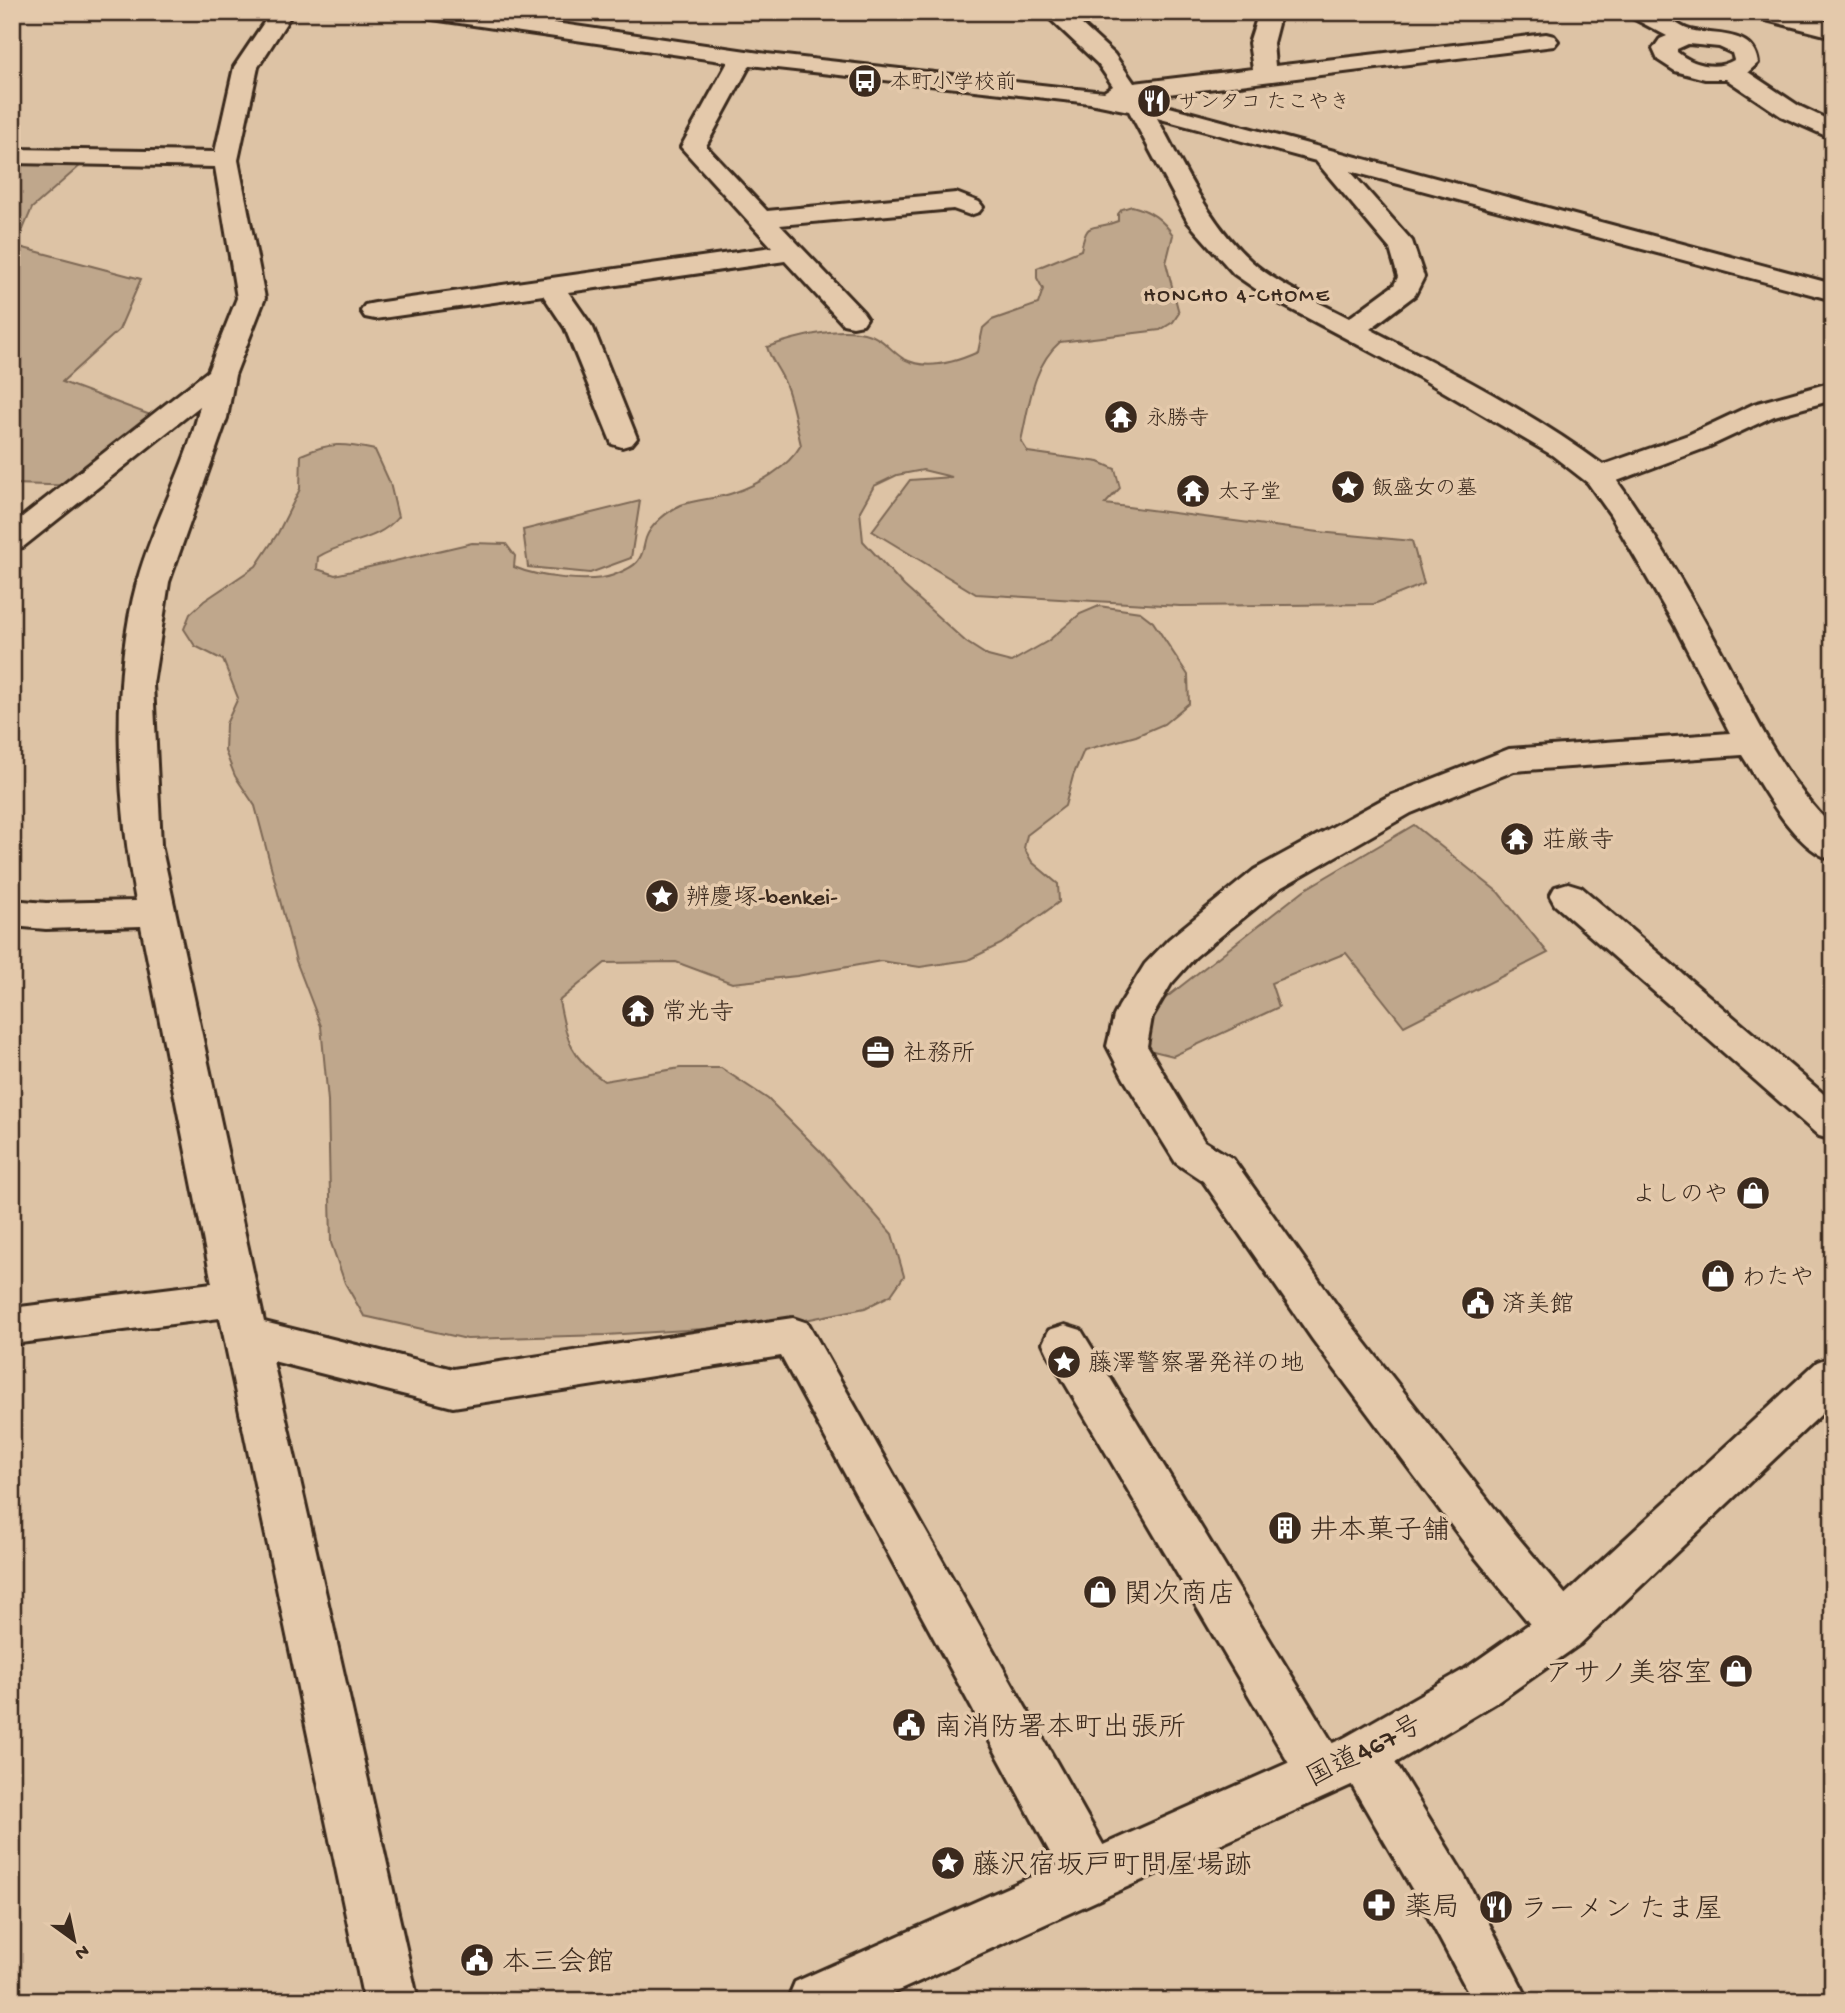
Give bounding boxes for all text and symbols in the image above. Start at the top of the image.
bus stop icon: 本町小学校前 [846,62,884,100]
place label: 本町小学校前 [890,71,1016,97]
restaurant icon: サンタコ たこやき [1135,82,1173,120]
place label: サンタコ たこやき [1178,91,1350,117]
district label: HONCHO 4-CHOME [1143,285,1331,310]
temple icon: 永勝寺 [1102,398,1140,436]
place label: 永勝寺 [1146,406,1209,433]
place icon: 飯盛女の墓 [1329,468,1367,506]
temple icon: 太子堂 [1174,472,1212,510]
place label: 飯盛女の墓 [1372,476,1477,503]
place label: 太子堂 [1218,481,1281,507]
temple icon: 荘厳寺 [1498,820,1536,858]
place label: 荘厳寺 [1542,827,1614,857]
place icon: 辨慶塚-benkei- [643,877,681,915]
place label: 辨慶塚-benkei- [686,884,838,914]
temple icon: 常光寺 [619,992,657,1030]
place label: 常光寺 [662,999,734,1029]
office icon: 社務所 [859,1033,897,1071]
place label: 社務所 [903,1040,975,1070]
shop icon: よしのや [1734,1174,1772,1212]
place label: よしのや [1632,1182,1728,1211]
shop icon: わたや [1699,1257,1737,1295]
place label: わたや [1742,1265,1814,1294]
public building icon: 済美館 [1459,1284,1497,1322]
place label: 済美館 [1502,1291,1574,1321]
place icon: 藤澤警察署発祥の地 [1045,1343,1083,1381]
place label: 藤澤警察署発祥の地 [1088,1350,1304,1380]
building icon: 井本菓子舗 [1266,1509,1304,1547]
place label: 井本菓子舗 [1310,1515,1450,1549]
shop icon: 関次商店 [1081,1573,1119,1611]
place label: 関次商店 [1124,1579,1236,1613]
shop icon: アサノ美容室 [1717,1652,1755,1690]
place label: アサノ美容室 [1545,1658,1712,1692]
public building icon: 南消防署本町出張所 [890,1706,928,1744]
street label: 国道467号 [1301,1709,1429,1796]
place label: 南消防署本町出張所 [934,1712,1186,1746]
place icon: 藤沢宿坂戸町問屋場跡 [929,1844,967,1882]
place label: 藤沢宿坂戸町問屋場跡 [972,1849,1252,1884]
pharmacy icon: 薬局 [1360,1886,1398,1924]
restaurant icon: ラーメン たま屋 [1477,1888,1515,1926]
place label: 薬局 [1404,1892,1460,1926]
place label: ラーメン たま屋 [1520,1895,1723,1928]
north arrow [38,1904,108,1974]
text: N [70,1938,93,1964]
public building icon: 本三会館 [458,1941,496,1979]
place label: 本三会館 [502,1947,614,1981]

